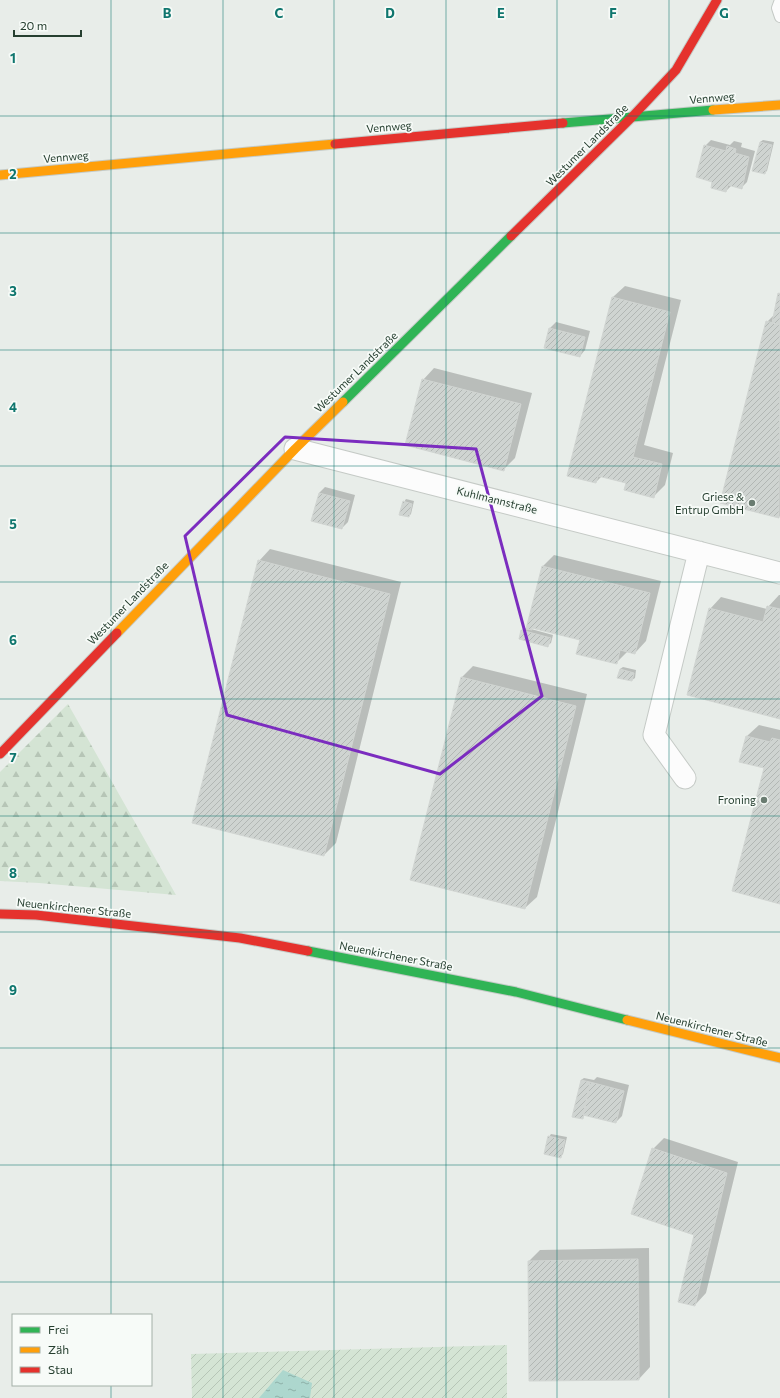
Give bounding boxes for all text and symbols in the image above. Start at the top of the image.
text: B [163,5,172,21]
text: C [275,5,284,21]
text: D [385,5,395,21]
text: E [497,5,505,21]
text: F [609,5,617,21]
text: G [719,5,729,21]
scale bar [14,12,81,38]
text: 20 m [20,18,47,32]
text: 1 [10,50,16,66]
street label: Vennweg [689,89,735,106]
street label: Westumer Landstraße [543,101,630,188]
street label: Vennweg [366,118,412,135]
street label: Vennweg [43,148,89,165]
text: 2 [9,166,17,182]
text: 3 [9,283,17,299]
street label: Westumer Landstraße [311,328,400,415]
text: 4 [9,399,17,415]
street label: Kuhlmannstraße [456,483,539,516]
place label: Griese & Entrup GmbH [675,490,744,516]
marker: Griese & Entrup GmbH [747,498,757,508]
text: 5 [9,516,17,532]
street label: Westumer Landstraße [85,558,171,647]
text: 6 [9,632,17,648]
text: 7 [9,749,17,765]
place label: Froning [718,793,756,806]
marker: Froning [759,795,769,805]
text: 8 [9,865,17,881]
street label: Neuenkirchener Straße [16,895,132,920]
street label: Neuenkirchener Straße [338,938,454,973]
text: 9 [9,982,17,998]
street label: Neuenkirchener Straße [655,1008,770,1049]
legend [12,1314,152,1386]
text: Frei [48,1322,69,1336]
text: Zäh [48,1342,69,1356]
text: Stau [48,1362,73,1376]

